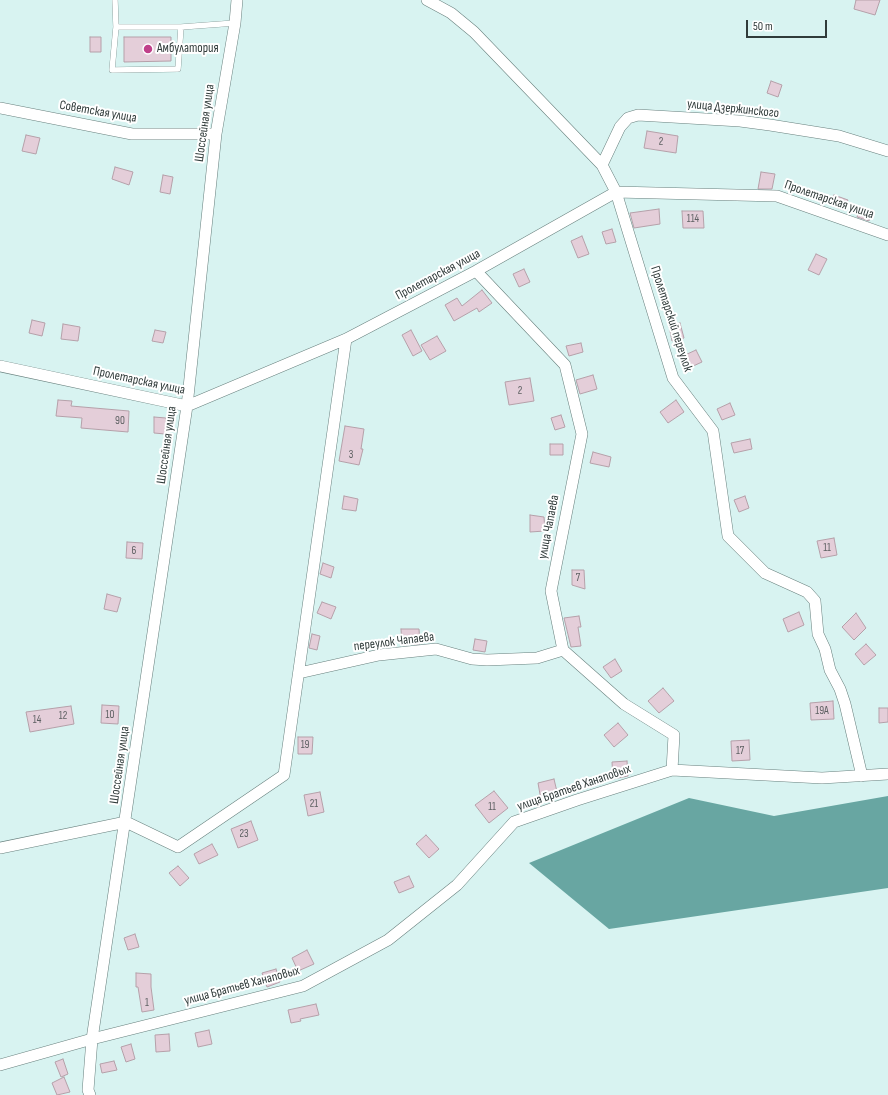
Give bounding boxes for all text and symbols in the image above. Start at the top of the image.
scale bar [748,12,829,38]
text: 50 m [753,19,773,34]
place label: Амбулатория [157,41,219,57]
marker: Амбулатория [142,43,154,55]
street label: Шоссейная улица [192,83,218,163]
street label: улица Дзержинского [686,96,780,122]
street label: Советская улица [58,98,138,126]
house number: 2 [659,135,663,149]
street label: Пролетарская улица [782,177,876,223]
house number: 114 [687,212,699,226]
street label: Пролетарская улица [393,246,483,304]
street label: Пролетарский переулок [647,264,695,374]
street label: Пролетарская улица [92,364,186,398]
house number: 2 [518,384,522,398]
street label: Шоссейная улица [154,405,180,485]
house number: 90 [115,414,125,428]
house number: 3 [349,448,353,462]
street label: улица Чапаева [535,494,563,560]
house number: 11 [823,541,831,555]
house number: 6 [132,544,136,558]
house number: 7 [576,571,580,585]
street label: переулок Чапаева [353,629,435,655]
house number: 19А [815,704,829,718]
house number: 10 [106,708,114,722]
house number: 12 [59,709,67,723]
house number: 14 [33,713,41,727]
street label: Шоссейная улица [107,725,133,805]
house number: 19 [301,738,309,752]
house number: 17 [736,744,744,758]
street label: улица Братьев Ханаповых [515,761,633,815]
house number: 21 [310,797,318,811]
house number: 11 [488,800,496,814]
house number: 23 [239,827,249,841]
street label: улица Братьев Ханаповых [183,963,301,1009]
house number: 1 [145,996,149,1010]

